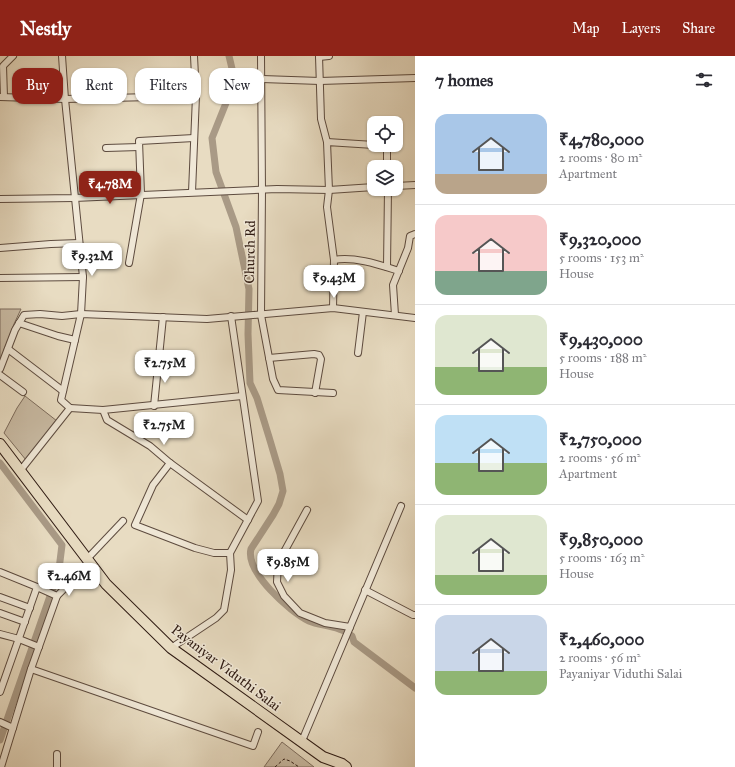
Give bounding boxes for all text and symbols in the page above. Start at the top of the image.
text: Nestly [20,17,71,40]
text: Map [572,20,600,37]
text: Layers [622,20,660,37]
text: Share [682,20,715,37]
chip: Buy [12,68,63,104]
chip: Rent [71,68,127,104]
chip: Filters [135,68,201,104]
chip: New [209,68,264,104]
icon: filters [693,69,715,91]
text: 7 homes [435,70,493,91]
map controls [367,116,403,196]
button: locate [367,116,403,152]
text: ₹4,780,000 [559,129,644,150]
icon: home [467,130,515,178]
text: 2 rooms · 80 m² [559,150,642,166]
button: layers [367,160,403,196]
text: Apartment [559,166,617,182]
pin: ₹4.78M [77,171,143,205]
text: ₹4.78M [88,176,132,192]
street label: Church Rd [241,220,259,284]
text: ₹9,320,000 [559,229,641,250]
icon: home [467,231,515,279]
pin: ₹9.32M [59,243,125,277]
text: ₹9.32M [71,248,113,264]
text: 5 rooms · 153 m² [559,250,644,266]
pin: ₹9.43M [301,265,367,299]
text: House [559,266,594,282]
text: ₹9.43M [312,270,356,286]
text: ₹9,430,000 [559,329,643,350]
icon: home [467,331,515,379]
pin: ₹2.75M [132,350,198,384]
text: 5 rooms · 188 m² [559,350,646,366]
text: ₹2.75M [144,355,186,371]
text: House [559,366,594,382]
pin: ₹2.75M [131,412,197,446]
text: ₹2.75M [143,417,185,433]
text: ₹2,750,000 [559,429,642,450]
icon: home [467,431,515,479]
text: 2 rooms · 56 m² [559,450,641,466]
text: Apartment [559,466,617,482]
text: ₹9,850,000 [559,529,643,550]
icon: home [467,531,515,579]
pin: ₹9.85M [255,549,321,583]
text: 5 rooms · 163 m² [559,550,644,566]
text: ₹9.85M [266,554,310,570]
pin: ₹2.46M [36,563,102,597]
text: House [559,566,594,582]
text: ₹2.46M [47,568,91,584]
street label: Payaniyar Viduthi Salai [168,621,284,715]
text: ₹2,460,000 [559,629,644,650]
icon: home [467,631,515,679]
text: 2 rooms · 56 m² [559,650,641,666]
text: Payaniyar Viduthi Salai [559,666,682,682]

